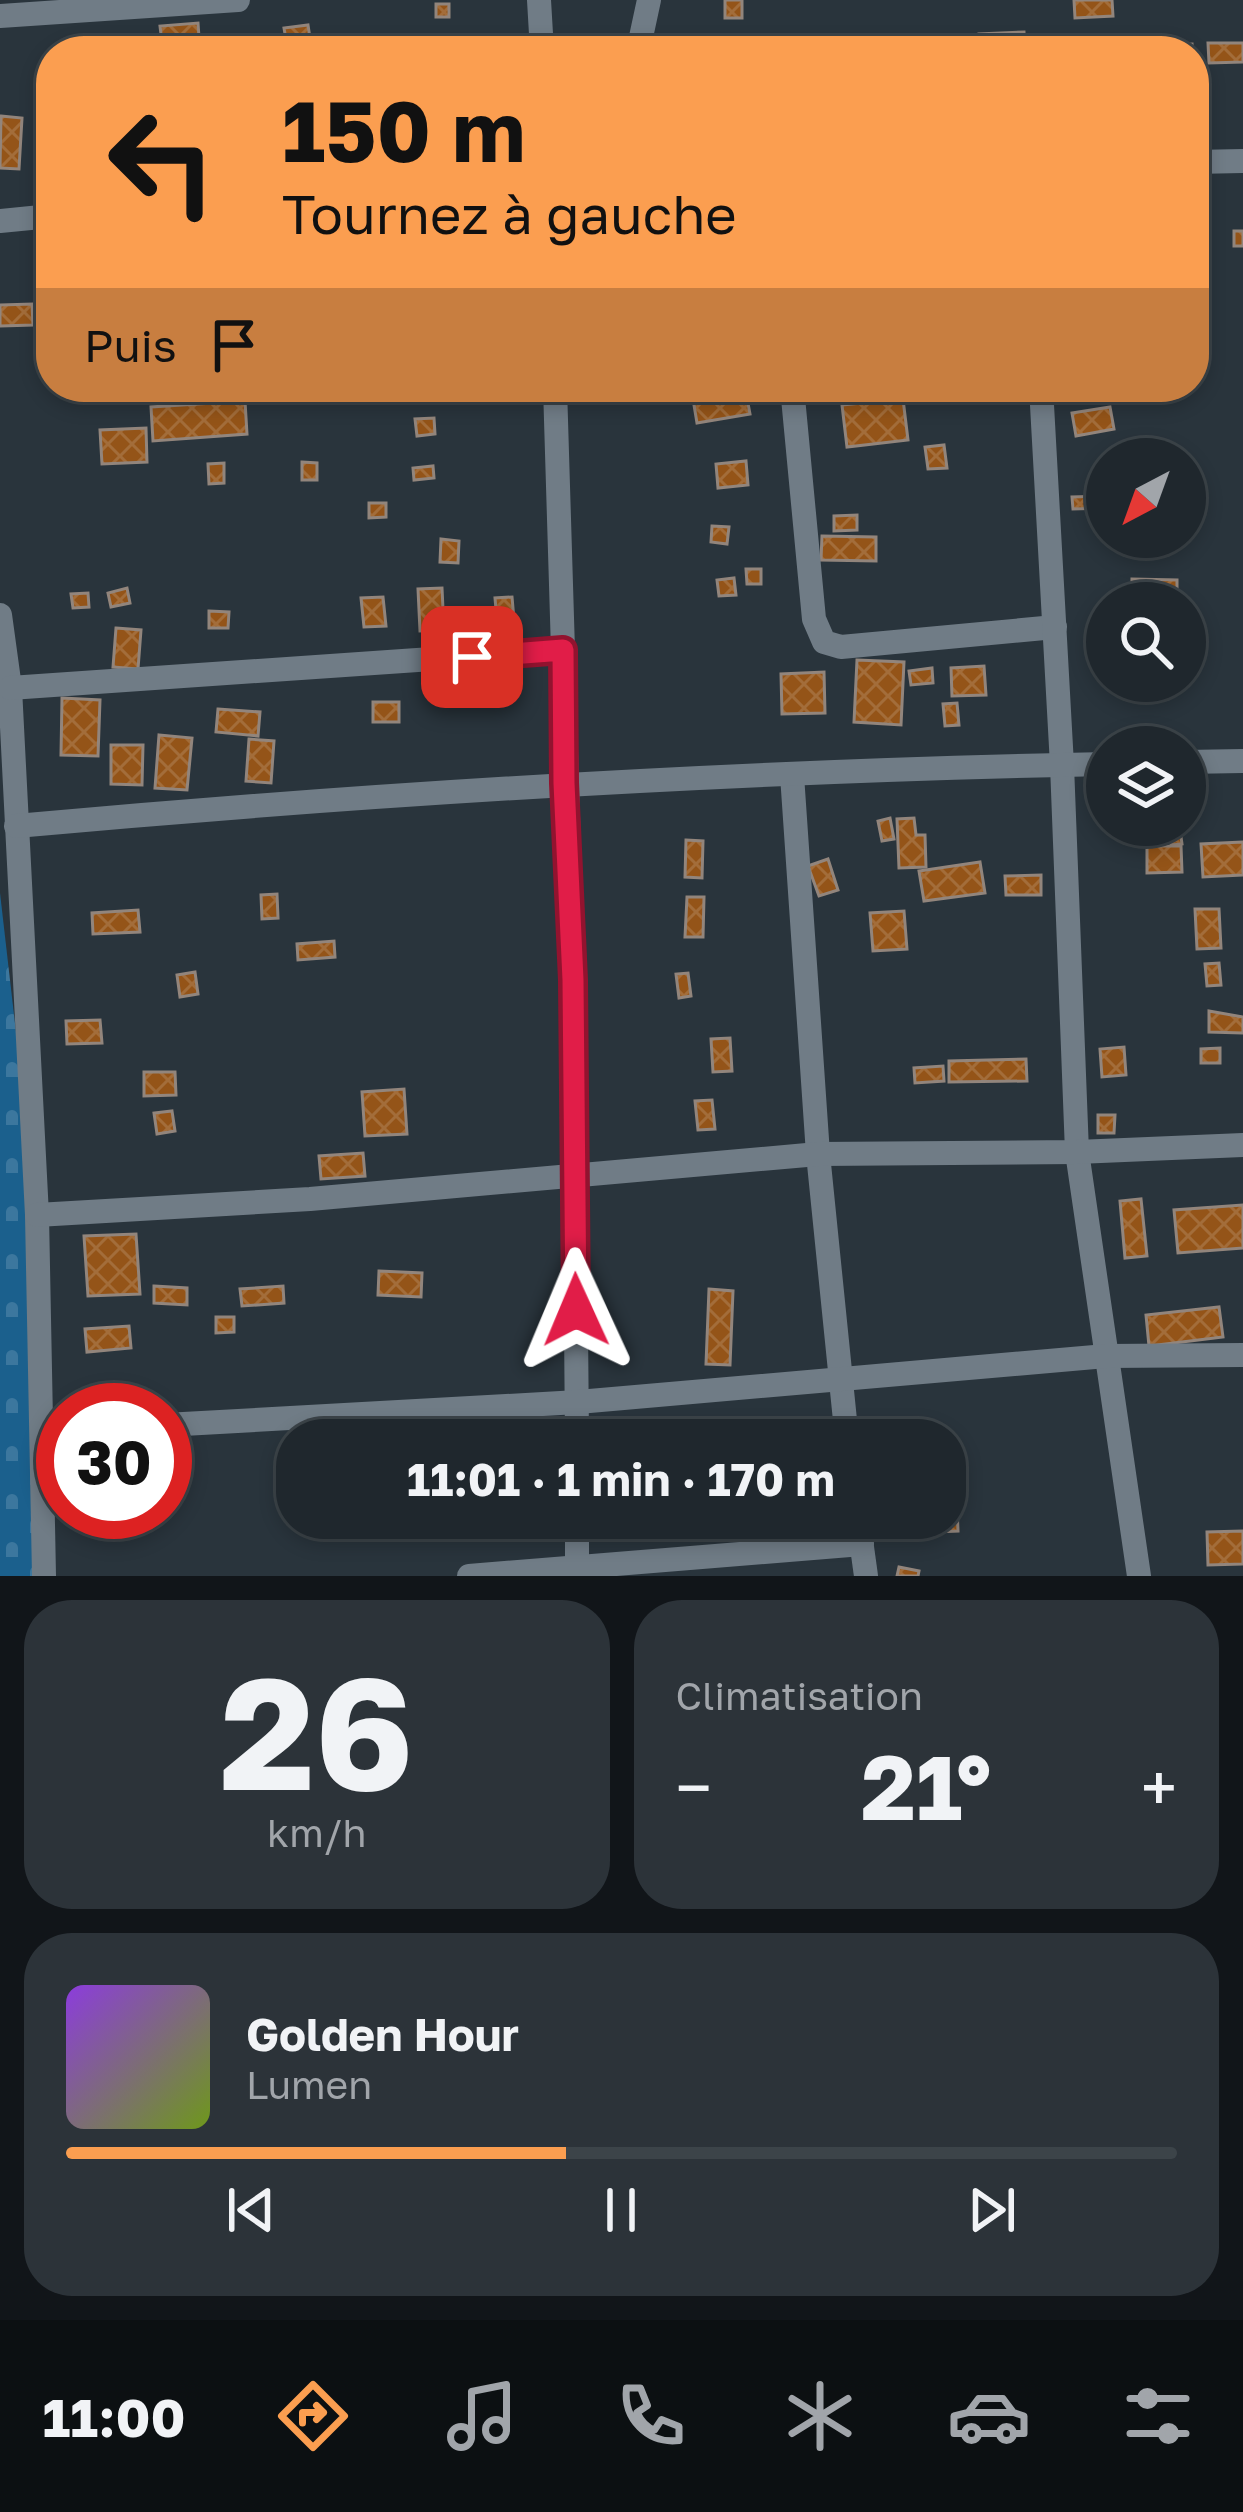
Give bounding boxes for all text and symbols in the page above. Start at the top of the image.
text: 150 m [282,80,526,180]
icon: left [84,84,240,240]
text: Tournez à gauche [282,181,737,246]
icon: arrive [201,312,267,378]
text: Puis [84,318,177,372]
north arrow [1086,438,1206,558]
map controls [1086,438,1206,846]
button: search [1086,582,1206,702]
pin [421,606,523,708]
icon: arrive [439,624,505,690]
button: layers [1086,726,1206,846]
position arrow [513,1247,639,1373]
speed limit sign: 30 [36,1383,192,1539]
text: 11:01 · 1 min · 170 m [407,1452,835,1506]
text: 26 [220,1637,414,1824]
text: Climatisation [676,1672,923,1719]
text: 21° [861,1732,991,1840]
text: − [676,1747,712,1827]
text: + [1141,1747,1177,1827]
text: km/h [267,1809,366,1856]
text: Golden Hour [246,2007,519,2061]
text: Lumen [246,2061,372,2108]
icon: previous [218,2177,284,2243]
icon: pause [588,2177,654,2243]
icon: next [959,2177,1025,2243]
icon: directions [271,2374,355,2458]
icon: music [440,2374,524,2458]
icon: phone [609,2374,693,2458]
icon: climate [778,2374,862,2458]
icon: car [947,2374,1031,2458]
icon: filters [1116,2374,1200,2458]
text: 11:00 [43,2384,186,2449]

